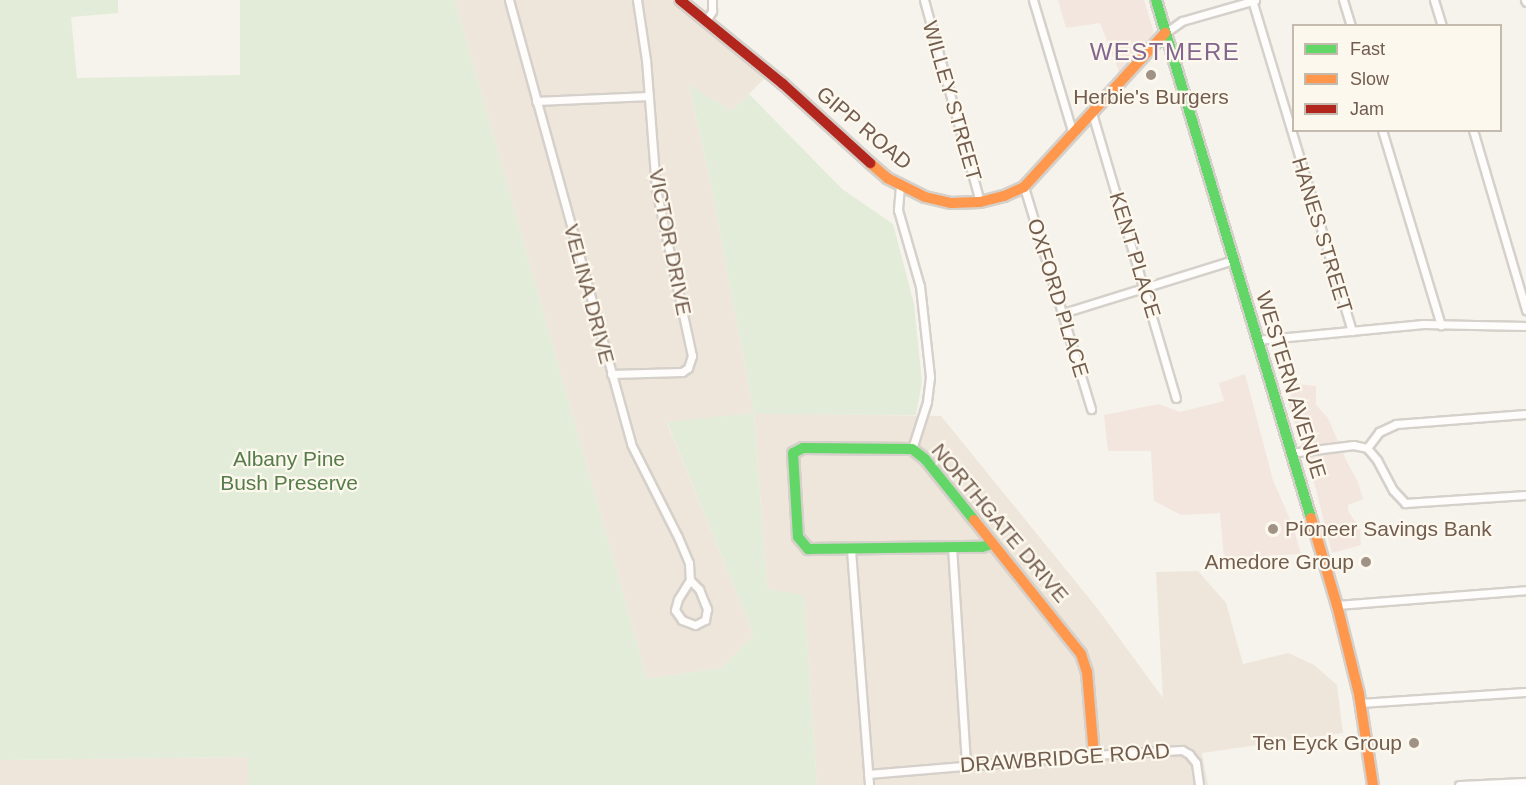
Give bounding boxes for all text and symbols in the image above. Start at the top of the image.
street label: WILLEY STREET [917,18,987,184]
legend [1292,24,1502,132]
district label: WESTMERE [1090,38,1240,66]
text: Fast [1350,39,1385,59]
marker: Herbie's Burgers [1144,68,1158,82]
text: Slow [1350,69,1389,89]
street label: GIPP ROAD [811,81,917,175]
place label: Herbie's Burgers [1073,84,1229,110]
text: Jam [1350,99,1384,119]
street label: HANES STREET [1286,154,1358,316]
street label: VICTOR DRIVE [643,166,697,318]
street label: KENT PLACE [1104,189,1166,321]
street label: OXFORD PLACE [1022,216,1094,380]
street label: VELINA DRIVE [558,221,620,367]
street label: WESTERN AVENUE [1250,288,1332,482]
street label: NORTHGATE DRIVE [926,438,1074,608]
park label: Albany Pine Bush Preserve [220,446,358,496]
place label: Pioneer Savings Bank [1285,516,1492,542]
marker: Pioneer Savings Bank [1266,522,1280,536]
place label: Amedore Group [1205,549,1354,575]
marker: Amedore Group [1359,555,1373,569]
place label: Ten Eyck Group [1253,730,1402,756]
marker: Ten Eyck Group [1407,736,1421,750]
street label: DRAWBRIDGE ROAD [959,738,1171,778]

